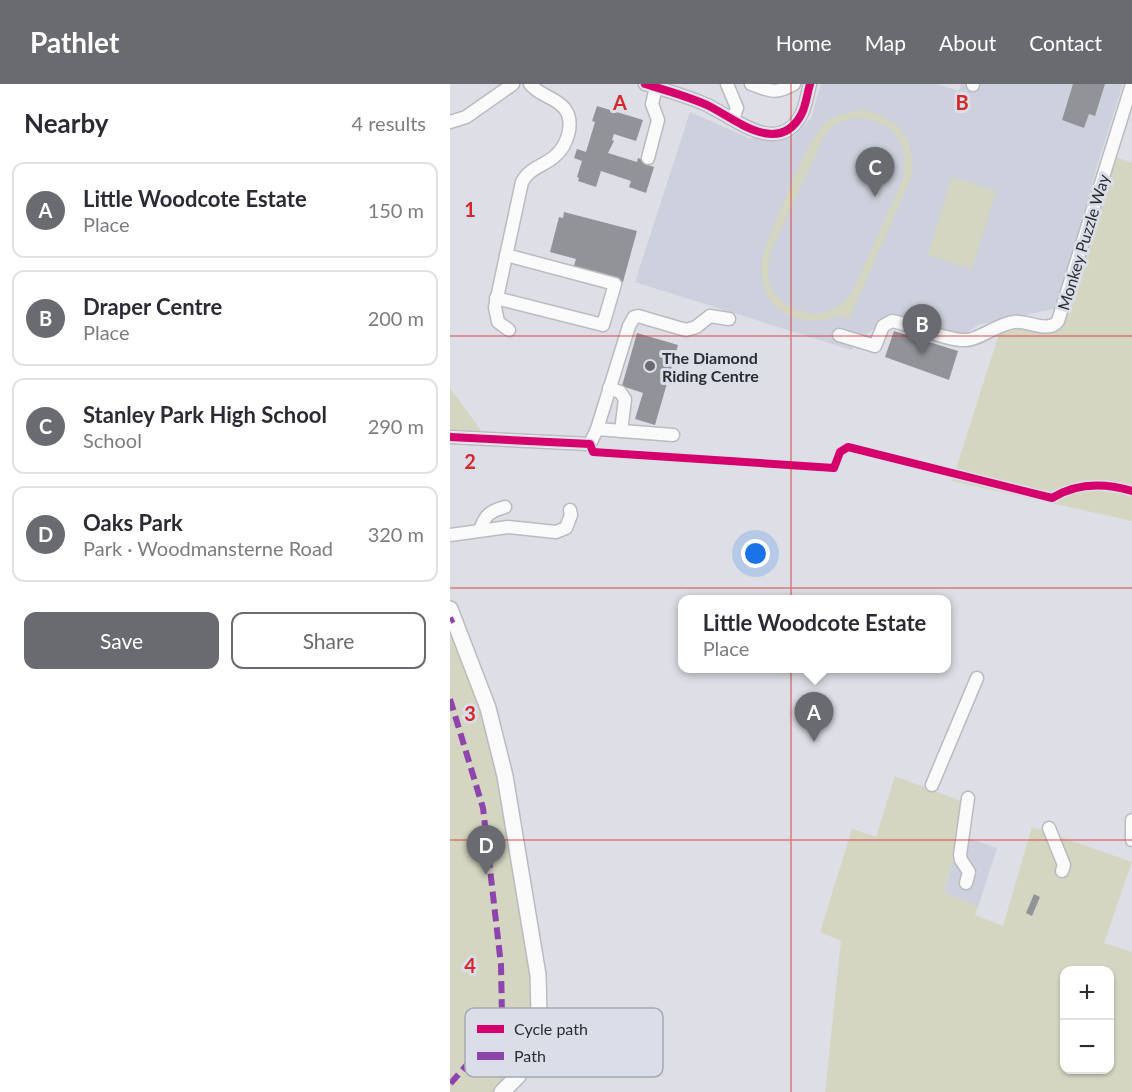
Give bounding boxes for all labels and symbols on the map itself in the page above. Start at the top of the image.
text: A [612,90,627,114]
text: B [955,90,969,114]
pin: C [856,147,894,197]
street label: Monkey Puzzle Way [1053,171,1113,312]
text: 1 [464,197,476,221]
pin: B [902,304,942,354]
place label: The Diamond Riding Centre [662,348,759,385]
marker: The Diamond Riding Centre [643,359,657,373]
text: 2 [464,449,476,473]
your location [741,539,770,568]
pin: A [794,692,834,742]
text: 3 [464,701,476,725]
pin: D [466,826,506,875]
text: 4 [464,953,476,977]
legend [465,1008,663,1077]
text: Cycle path [514,1019,588,1038]
text: Path [514,1046,546,1065]

